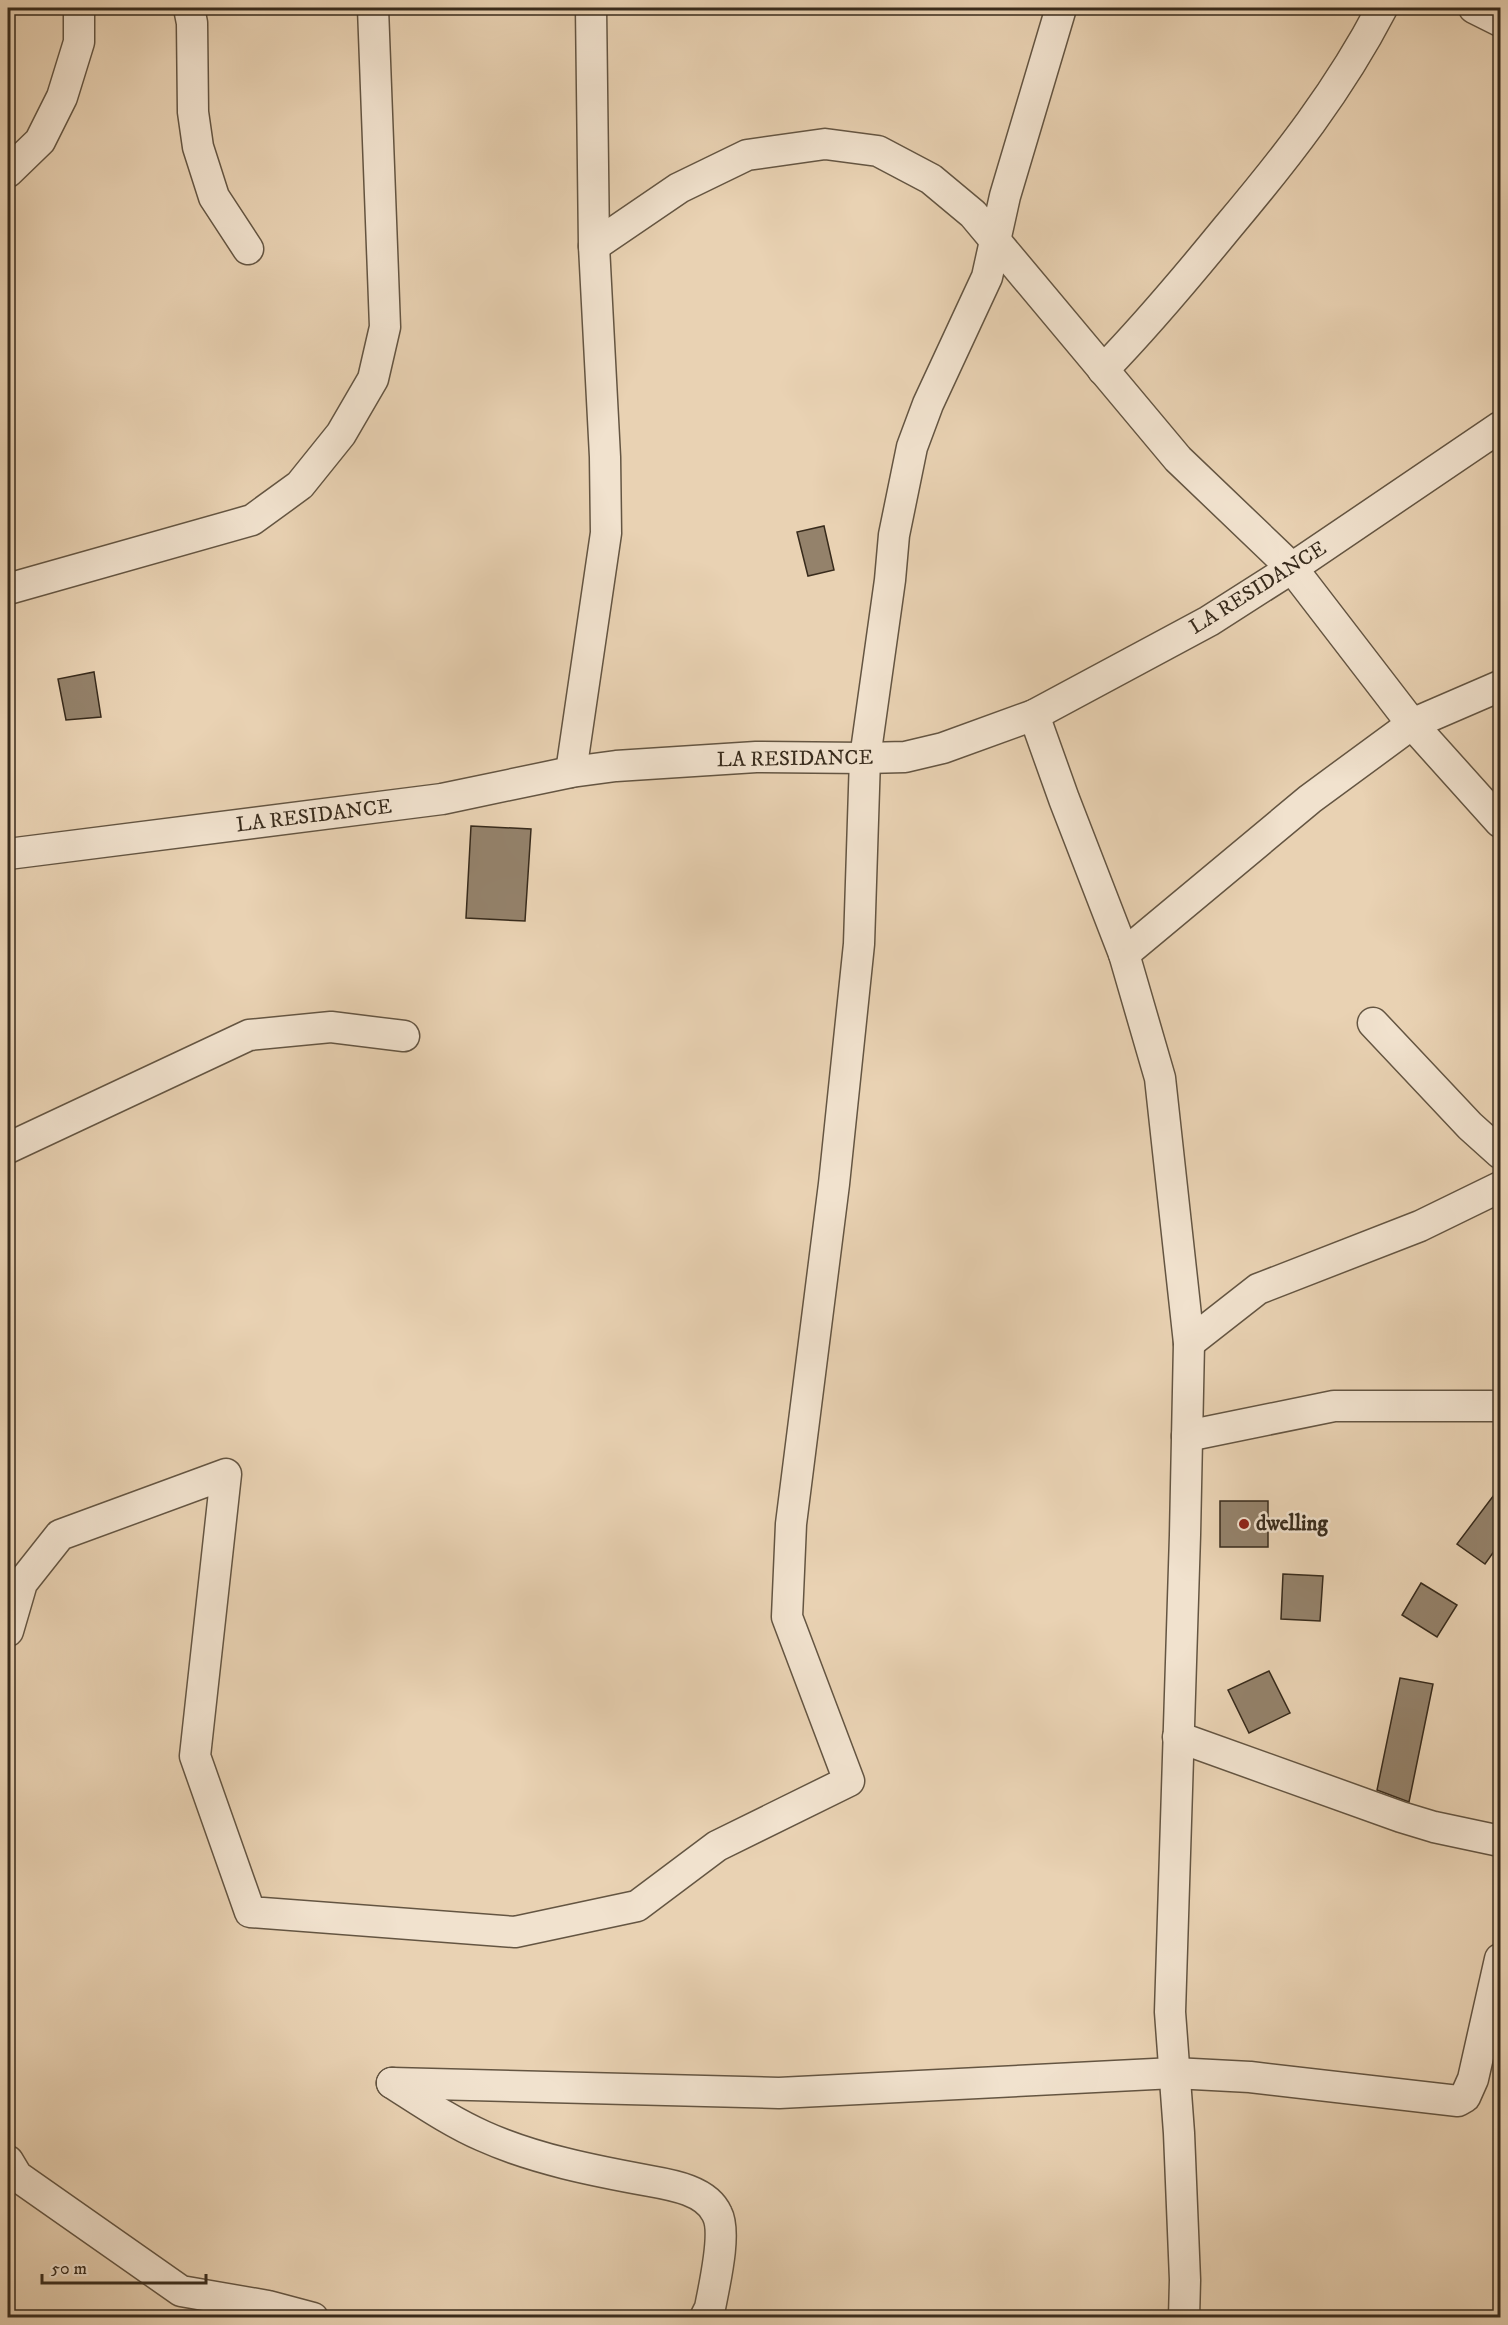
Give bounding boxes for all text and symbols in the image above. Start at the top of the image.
street label: LA RESIDANCE [1185,535,1331,640]
street label: LA RESIDANCE [717,745,874,773]
street label: LA RESIDANCE [235,794,393,838]
place label: dwelling [1256,1511,1328,1537]
marker: dwelling [1237,1517,1251,1531]
scale bar [42,2247,206,2285]
text: 50 m [51,2258,87,2280]

